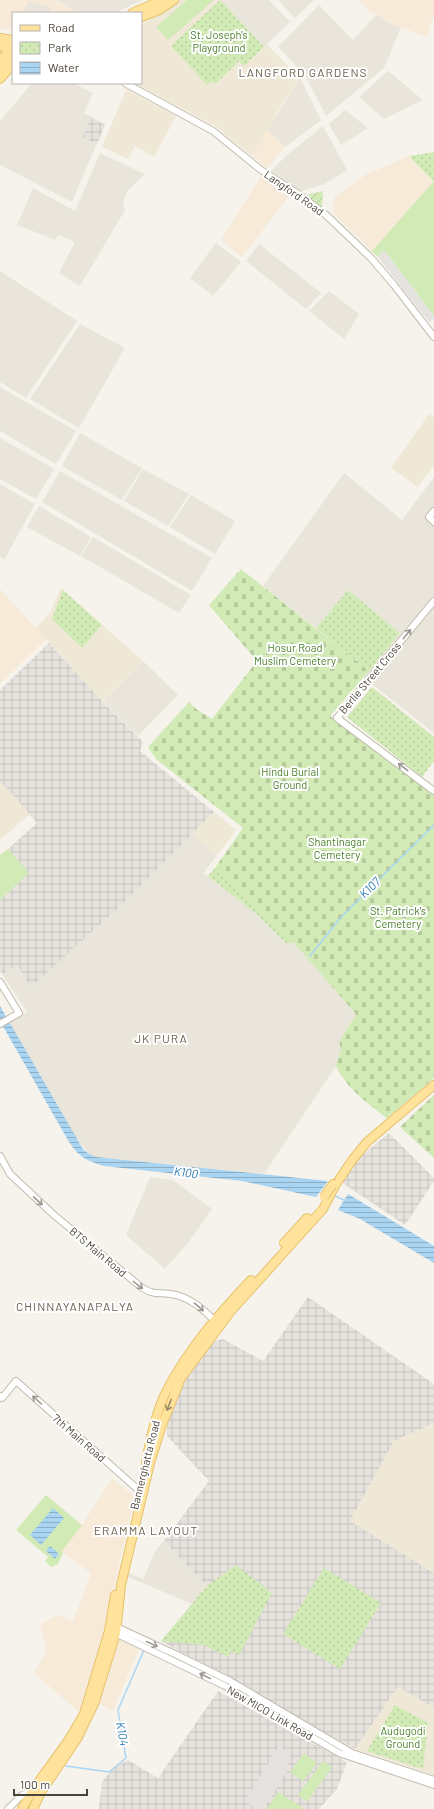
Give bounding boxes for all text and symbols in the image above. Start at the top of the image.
legend [12,12,142,84]
text: Road [48,20,75,34]
park label: St. Joseph's Playground [190,28,248,54]
text: Park [48,40,72,54]
text: Water [48,60,80,74]
district label: LANGFORD GARDENS [238,65,368,79]
street label: Langford Road [262,167,327,218]
one-way arrow [403,628,412,639]
street label: Berlie Street Cross [336,639,403,716]
park label: Hosur Road Muslim Cemetery [254,641,336,667]
one-way arrow [398,763,409,771]
park label: Hindu Burial Ground [261,765,319,791]
park label: Shantinagar Cemetery [308,835,366,861]
water label: K107 [356,873,384,900]
park label: St. Patrick's Cemetery [370,904,426,930]
district label: JK PURA [134,1031,188,1045]
water label: K100 [173,1164,199,1180]
one-way arrow [33,1196,43,1205]
street label: BTS Main Road [67,1224,129,1279]
one-way arrow [132,1280,143,1289]
district label: CHINNAYANAPALYA [16,1299,134,1313]
one-way arrow [193,1302,204,1311]
one-way arrow [31,1395,42,1404]
one-way arrow [165,1398,173,1410]
street label: 7th Main Road [50,1411,109,1464]
street label: Bannerghatta Road [127,1419,162,1511]
district label: ERAMMA LAYOUT [94,1523,198,1537]
one-way arrow [146,1640,158,1648]
one-way arrow [199,1672,211,1679]
street label: New MICO Link Road [225,1683,315,1742]
water label: K104 [114,1721,132,1747]
park label: Audugodi Ground [380,1724,426,1750]
scale bar [14,1771,87,1797]
text: 100 m [20,1777,50,1791]

